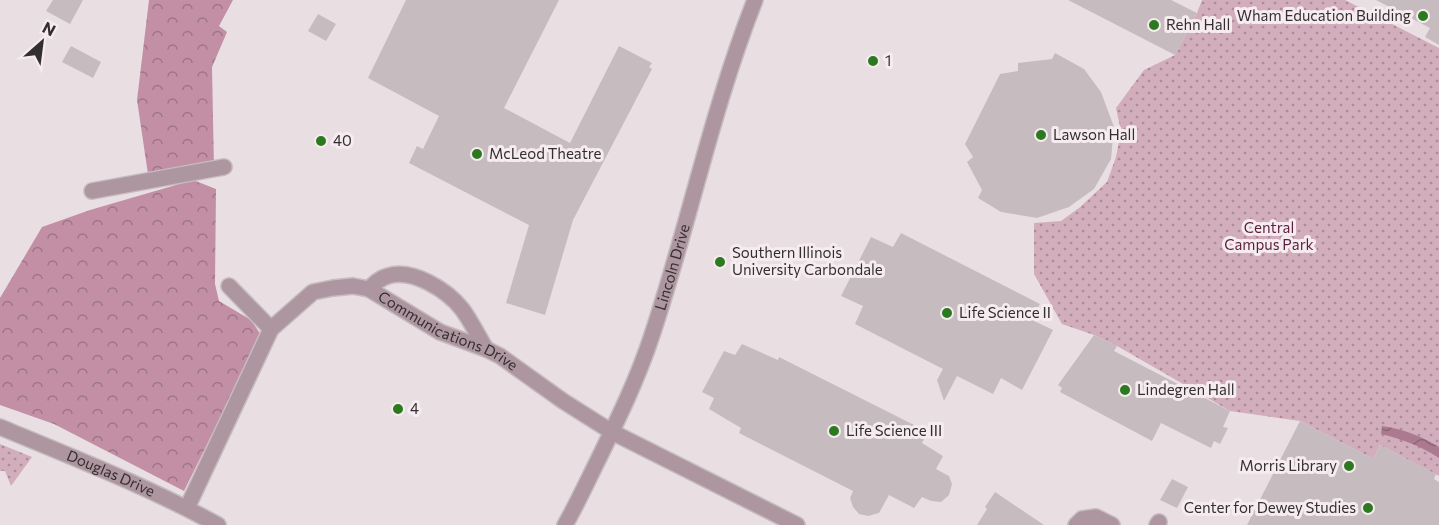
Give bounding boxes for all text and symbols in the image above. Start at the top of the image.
place label: Wham Education Building [1237,6,1411,24]
marker: Wham Education Building [1416,9,1430,23]
north arrow [12,12,72,72]
place label: Rehn Hall [1166,15,1230,33]
text: N [40,17,59,40]
marker: Rehn Hall [1147,18,1161,32]
place label: 1 [885,51,891,69]
marker: 1 [866,54,880,68]
place label: Lawson Hall [1053,125,1135,143]
marker: Lawson Hall [1034,128,1048,142]
place label: 40 [333,131,352,149]
marker: 40 [314,134,328,148]
place label: McLeod Theatre [489,144,602,162]
marker: McLeod Theatre [470,147,484,161]
park label: Central Campus Park [1224,218,1314,253]
street label: Lincoln Drive [651,222,693,312]
place label: Southern Illinois University Carbondale [732,243,883,278]
marker: Southern Illinois University Carbondale [713,255,727,269]
street label: Communications Drive [375,287,522,374]
place label: Life Science II [959,303,1051,321]
marker: Life Science II [940,306,954,320]
place label: Lindegren Hall [1137,380,1235,398]
marker: Lindegren Hall [1118,383,1132,397]
place label: 4 [410,399,419,417]
marker: 4 [391,402,405,416]
place label: Life Science III [846,421,942,439]
marker: Life Science III [827,424,841,438]
street label: Douglas Drive [64,446,158,500]
place label: Morris Library [1239,456,1337,474]
marker: Morris Library [1342,459,1356,473]
place label: Center for Dewey Studies [1184,498,1356,516]
marker: Center for Dewey Studies [1361,501,1375,515]

